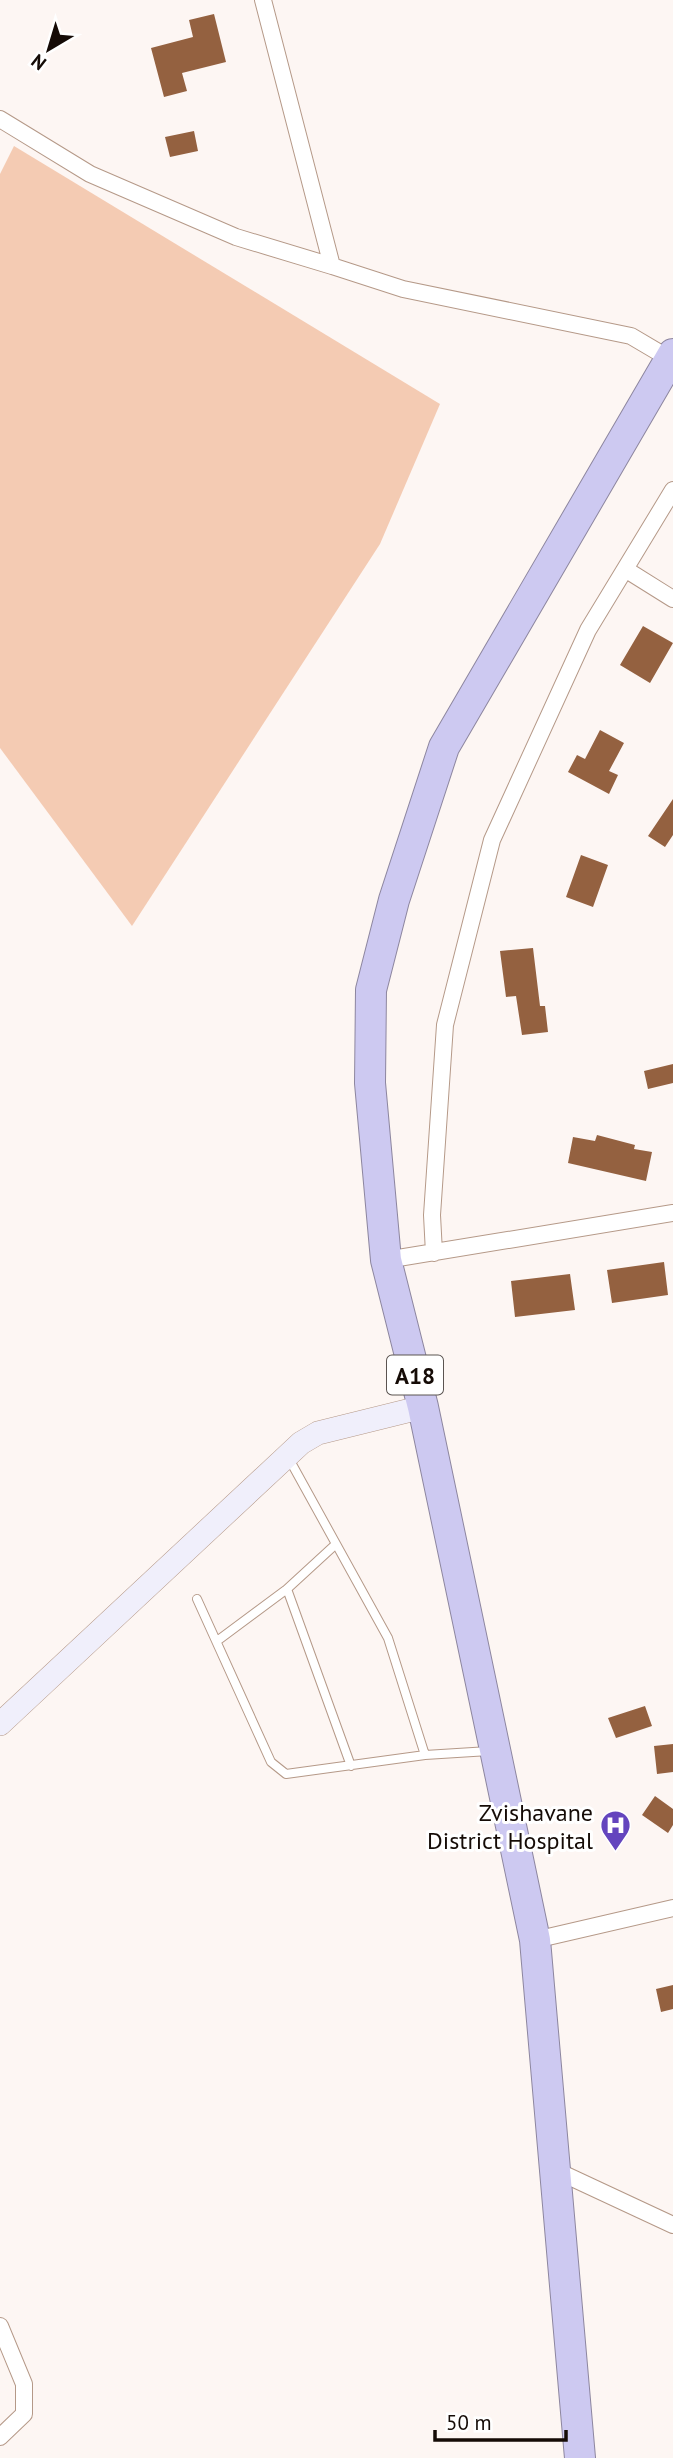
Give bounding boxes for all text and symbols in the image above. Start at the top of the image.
north arrow [14,14,84,84]
text: N [26,49,51,76]
road number: A18 [387,1356,443,1394]
place label: Zvishavane District Hospital [427,1797,593,1856]
hospital icon: Zvishavane District Hospital [599,1809,633,1853]
scale bar [435,2398,566,2442]
text: 50 m [446,2409,492,2436]

